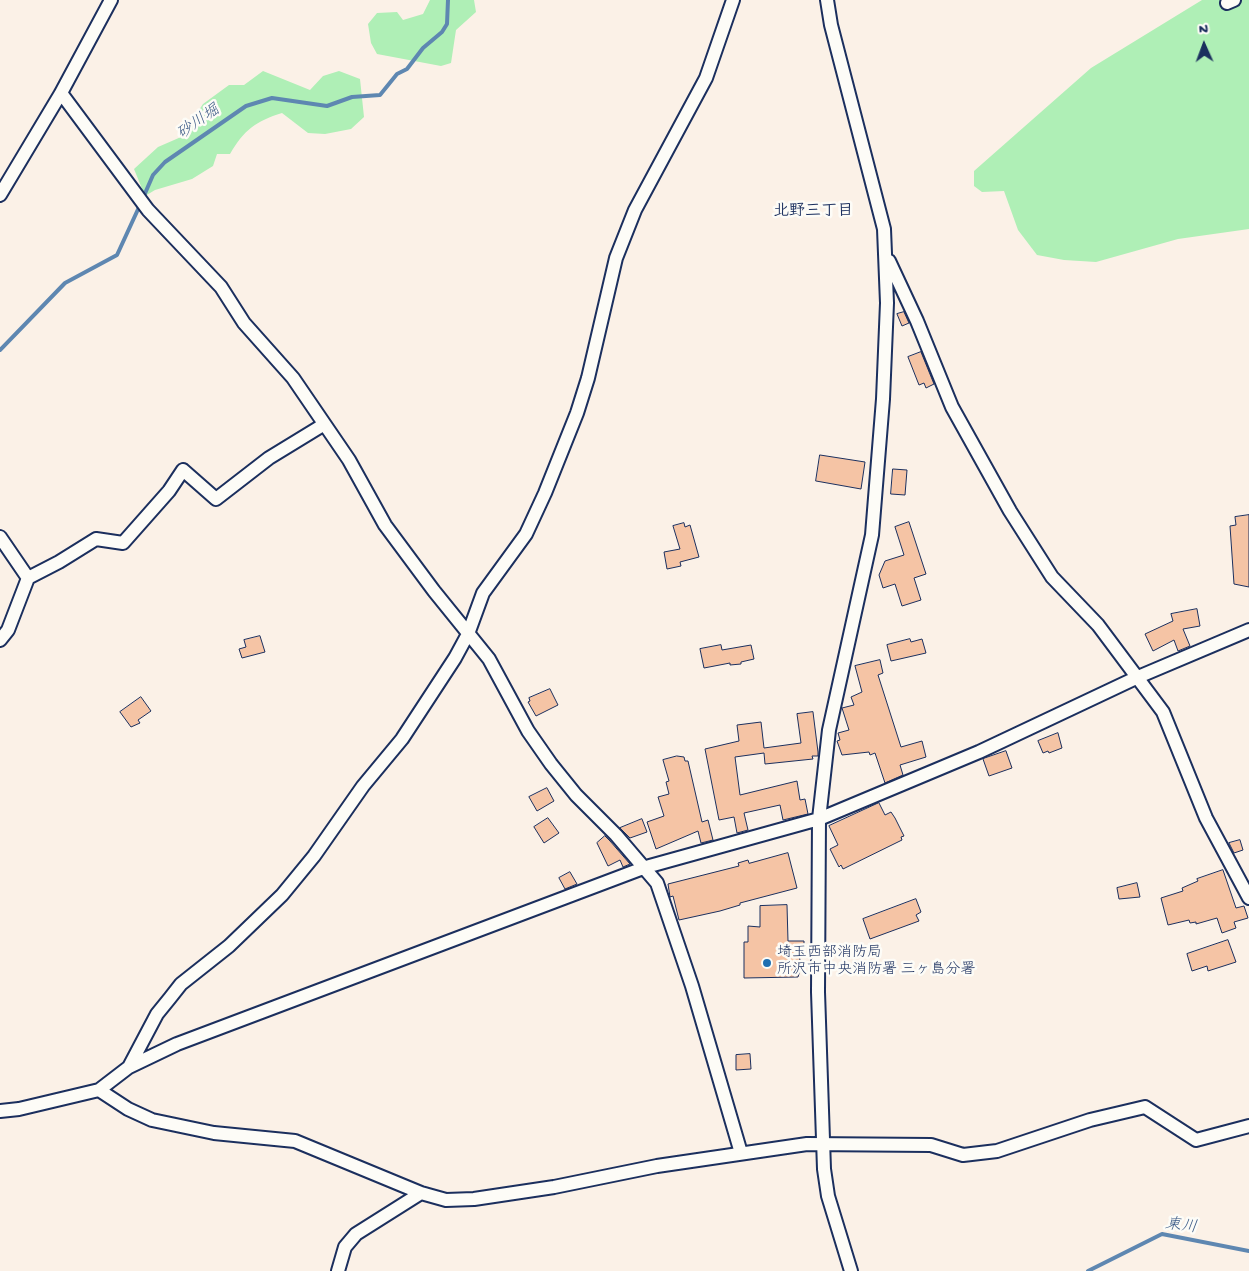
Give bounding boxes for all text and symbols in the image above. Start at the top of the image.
north arrow [1179,20,1229,70]
text: N [1199,21,1208,38]
water label: 砂川堀 [174,101,224,145]
district label: 北野三丁目 [773,203,853,223]
place label: 埼玉西部消防局 所沢市中央消防署 三ヶ島分署 [777,945,976,980]
marker: 埼玉西部消防局 所沢市中央消防署 三ヶ島分署 [761,957,773,969]
water label: 東川 [1164,1216,1198,1238]

